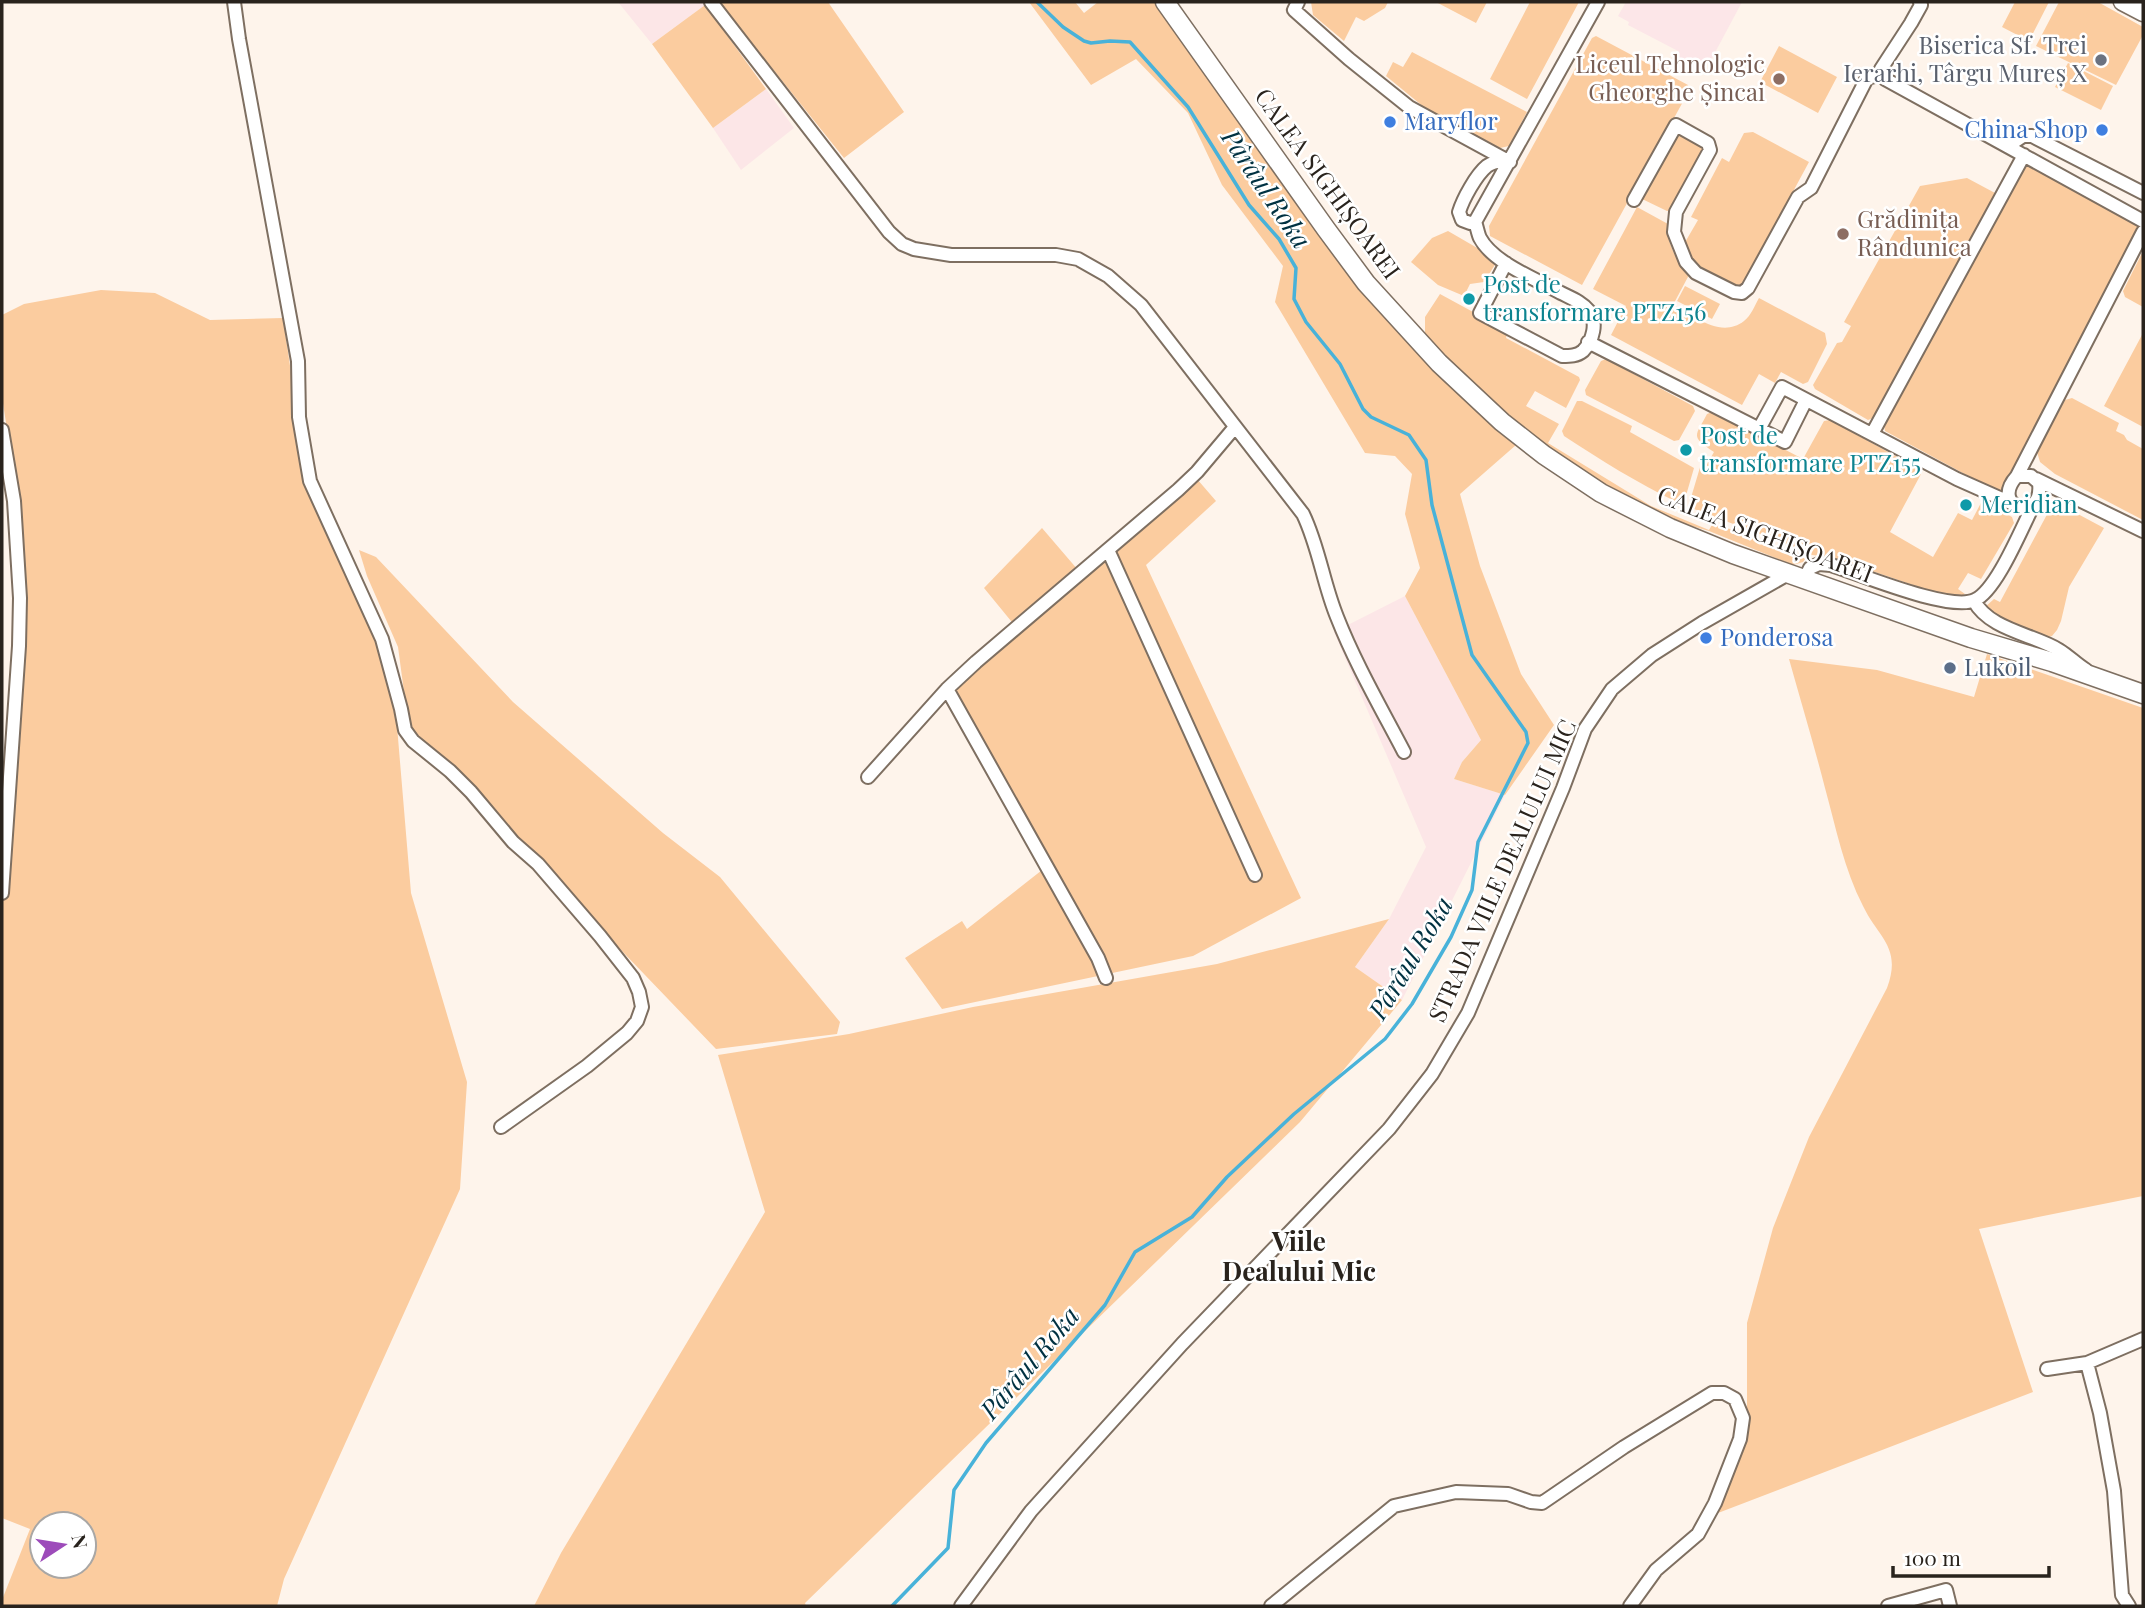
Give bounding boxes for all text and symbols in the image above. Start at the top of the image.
place label: Biserica Sf. Trei Ierarhi, Târgu Mureș X [1843,28,2088,88]
place label: Liceul Tehnologic Gheorghe Șincai [1575,47,1765,107]
marker: Biserica Sf. Trei Ierarhi, Târgu Mureș X [2093,52,2109,68]
marker: Liceul Tehnologic Gheorghe Șincai [1771,71,1787,87]
street label: CALEA SIGHIȘOAREI [1249,81,1409,285]
place label: Maryflor [1404,104,1498,136]
place label: China Shop [1964,112,2088,144]
marker: Maryflor [1382,114,1398,130]
water label: Pârâul Roka [1214,121,1320,255]
marker: China Shop [2094,122,2110,138]
place label: Grădinița Rândunica [1857,202,1972,262]
marker: Grădinița Rândunica [1835,226,1851,242]
place label: Post de transformare PTZ156 [1483,267,1706,327]
marker: Post de transformare PTZ156 [1461,291,1477,307]
place label: Post de transformare PTZ155 [1700,418,1921,478]
marker: Post de transformare PTZ155 [1678,442,1694,458]
street label: CALEA SIGHIȘOAREI [1653,477,1878,589]
place label: Meridian [1980,487,2078,519]
marker: Meridian [1958,497,1974,513]
place label: Ponderosa [1720,620,1833,652]
marker: Ponderosa [1698,630,1714,646]
place label: Lukoil [1964,650,2032,682]
marker: Lukoil [1942,660,1958,676]
street label: STRADA VIILE DEALULUI MIC [1420,714,1583,1027]
water label: Pârâul Roka [1359,889,1460,1026]
district label: Viile Dealului Mic [1222,1223,1376,1288]
water label: Pârâul Roka [971,1298,1086,1427]
north arrow [28,1510,98,1580]
text: N [66,1532,95,1551]
scale bar [1893,1534,2049,1578]
text: 100 m [1904,1543,1961,1571]

